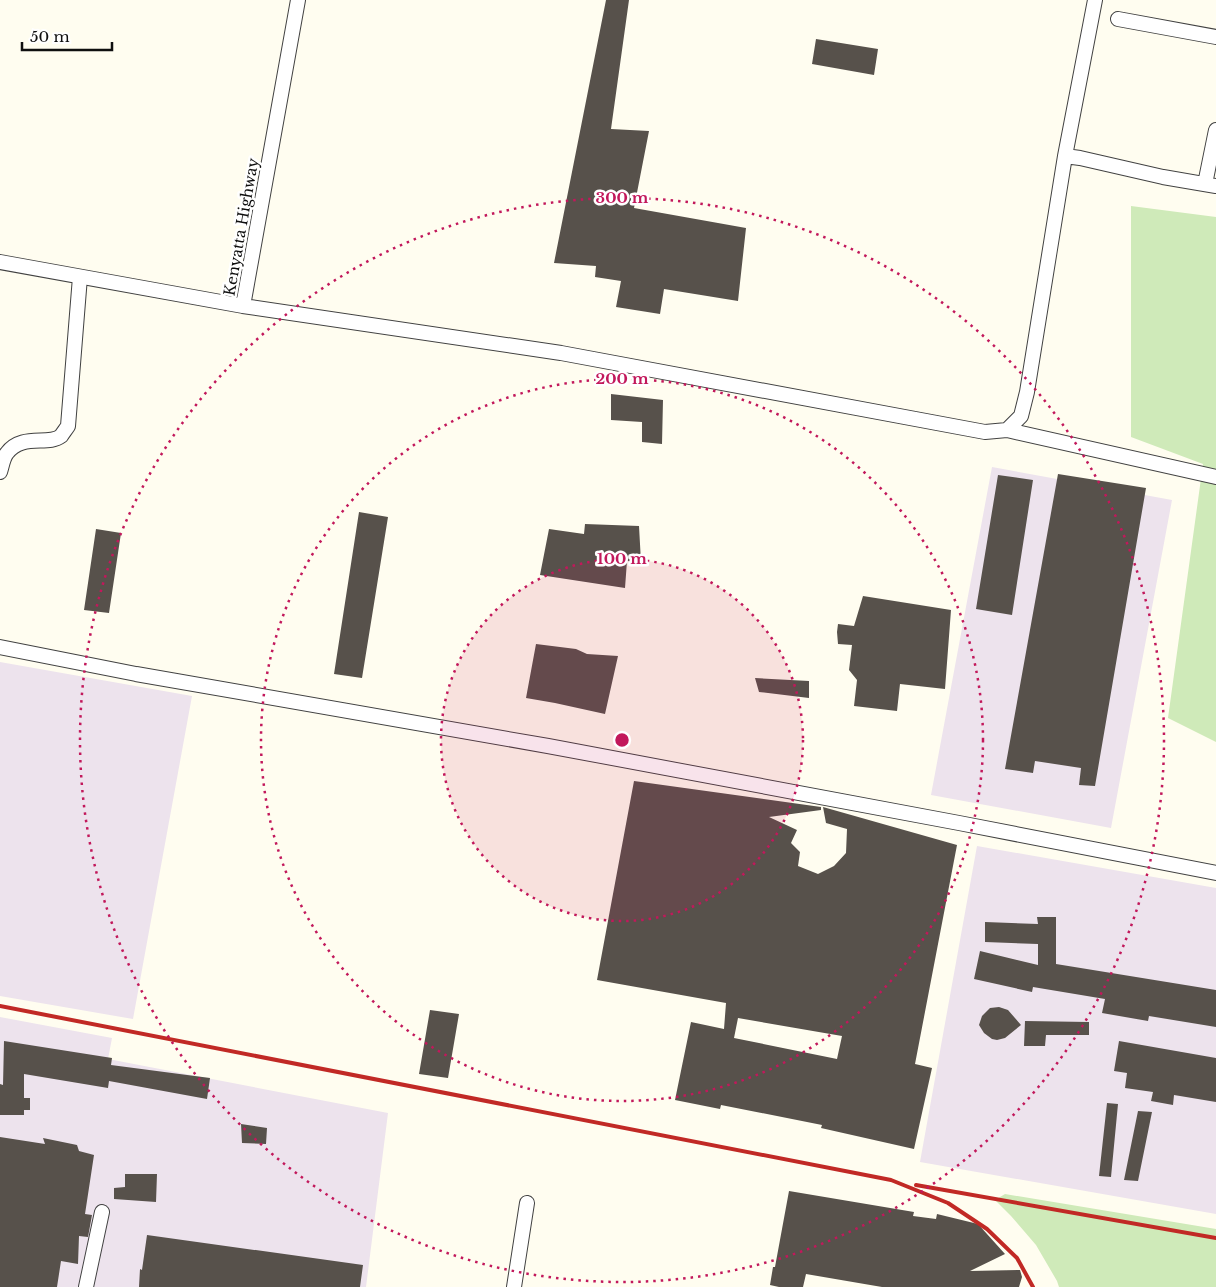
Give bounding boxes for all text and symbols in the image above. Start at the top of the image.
scale bar [22,20,112,52]
text: 50 m [30,27,70,46]
street label: Kenyatta Highway [220,156,263,297]
text: 300 m [596,188,649,207]
text: 200 m [596,369,649,388]
text: 100 m [597,549,647,568]
centre of rings [613,731,631,749]

